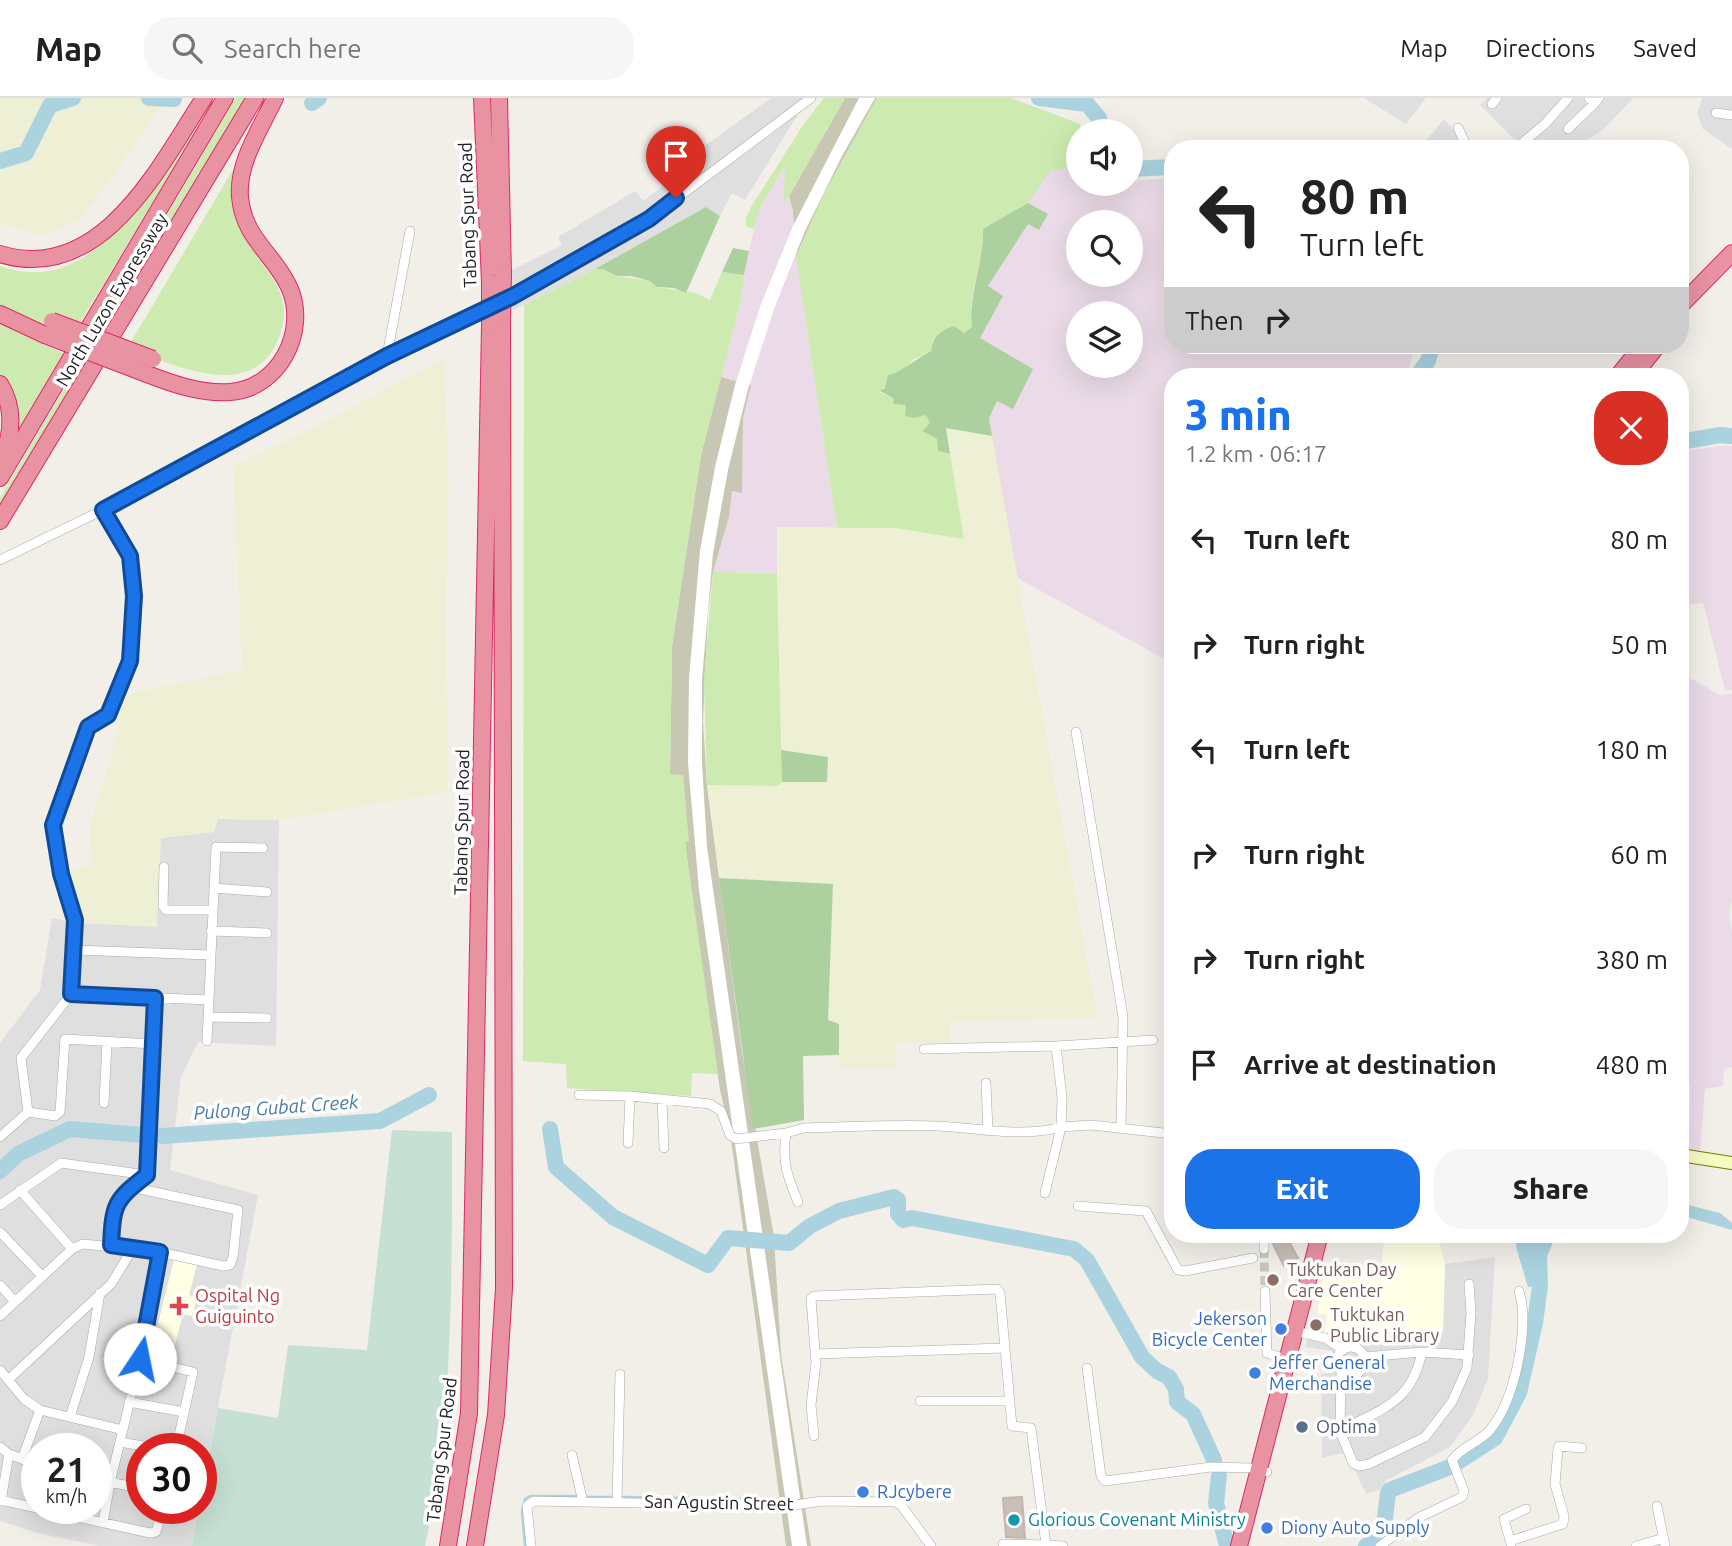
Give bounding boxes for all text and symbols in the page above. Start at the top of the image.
search box [144,17,634,80]
icon: search [168,29,206,67]
text: Map [35,30,102,67]
text: Search here [224,34,362,63]
text: Map [1400,35,1447,62]
text: Directions [1485,35,1595,62]
text: Saved [1633,35,1697,62]
map controls [1066,119,1143,378]
button: sound [1066,119,1143,196]
pin [646,126,706,198]
icon: arrive [657,137,695,175]
street label: Tabang Spur Road [454,142,480,288]
icon: left [1185,168,1276,259]
text: 80 m [1300,168,1409,223]
street label: North Luzon Expressway [52,209,171,390]
button: search [1066,210,1143,287]
text: Turn left [1300,226,1424,262]
button: layers [1066,301,1143,378]
icon: right [1258,301,1296,339]
text: Then [1185,306,1244,335]
text: 3 min [1185,391,1292,438]
button: close [1594,391,1668,465]
text: 1.2 km · 06:17 [1185,441,1327,466]
icon: left [1185,521,1223,559]
text: Turn left [1244,525,1350,554]
text: 80 m [1610,525,1668,554]
icon: right [1185,626,1223,664]
text: Turn right [1244,630,1365,659]
text: 50 m [1610,630,1668,659]
icon: left [1185,731,1223,769]
text: Turn left [1244,735,1350,764]
text: 180 m [1596,735,1668,764]
street label: Tabang Spur Road [450,749,472,895]
icon: right [1185,836,1223,874]
text: Turn right [1244,840,1365,869]
text: 60 m [1610,840,1668,869]
icon: right [1185,941,1223,979]
text: Turn right [1244,945,1365,974]
text: 380 m [1596,945,1668,974]
icon: arrive [1185,1046,1223,1084]
text: Arrive at destination [1244,1050,1497,1079]
text: 480 m [1596,1050,1668,1079]
water label: Pulong Gubat Creek [193,1090,359,1124]
button: Exit [1185,1149,1420,1229]
button: Share [1434,1149,1668,1229]
place label: Tuktukan Day Care Center [1287,1259,1397,1300]
marker: Tuktukan Day Care Center [1265,1272,1281,1288]
place label: Ospital Ng Guiguinto [195,1285,280,1326]
marker: Ospital Ng Guiguinto [169,1296,189,1316]
place label: Tuktukan Public Library [1330,1304,1439,1345]
place label: Jekerson Bicycle Center [1152,1308,1267,1349]
marker: Tuktukan Public Library [1308,1317,1324,1333]
marker: Jekerson Bicycle Center [1273,1321,1289,1337]
position arrow [103,1322,177,1396]
place label: Jeffer General Merchandise [1269,1352,1386,1393]
marker: Jeffer General Merchandise [1247,1365,1263,1381]
street label: Tabang Spur Road [422,1376,460,1523]
place label: Optima [1316,1416,1377,1436]
marker: Optima [1294,1419,1310,1435]
speed limit sign: 30 [126,1433,217,1524]
text: 21 [47,1449,86,1489]
place label: RJcybere [877,1481,952,1501]
marker: RJcybere [855,1484,871,1500]
text: km/h [46,1486,87,1506]
street label: San Agustin Street [644,1491,794,1513]
place label: Glorious Covenant Ministry [1028,1509,1246,1529]
marker: Glorious Covenant Ministry [1006,1512,1022,1528]
place label: Diony Auto Supply [1281,1517,1430,1537]
marker: Diony Auto Supply [1259,1520,1275,1536]

